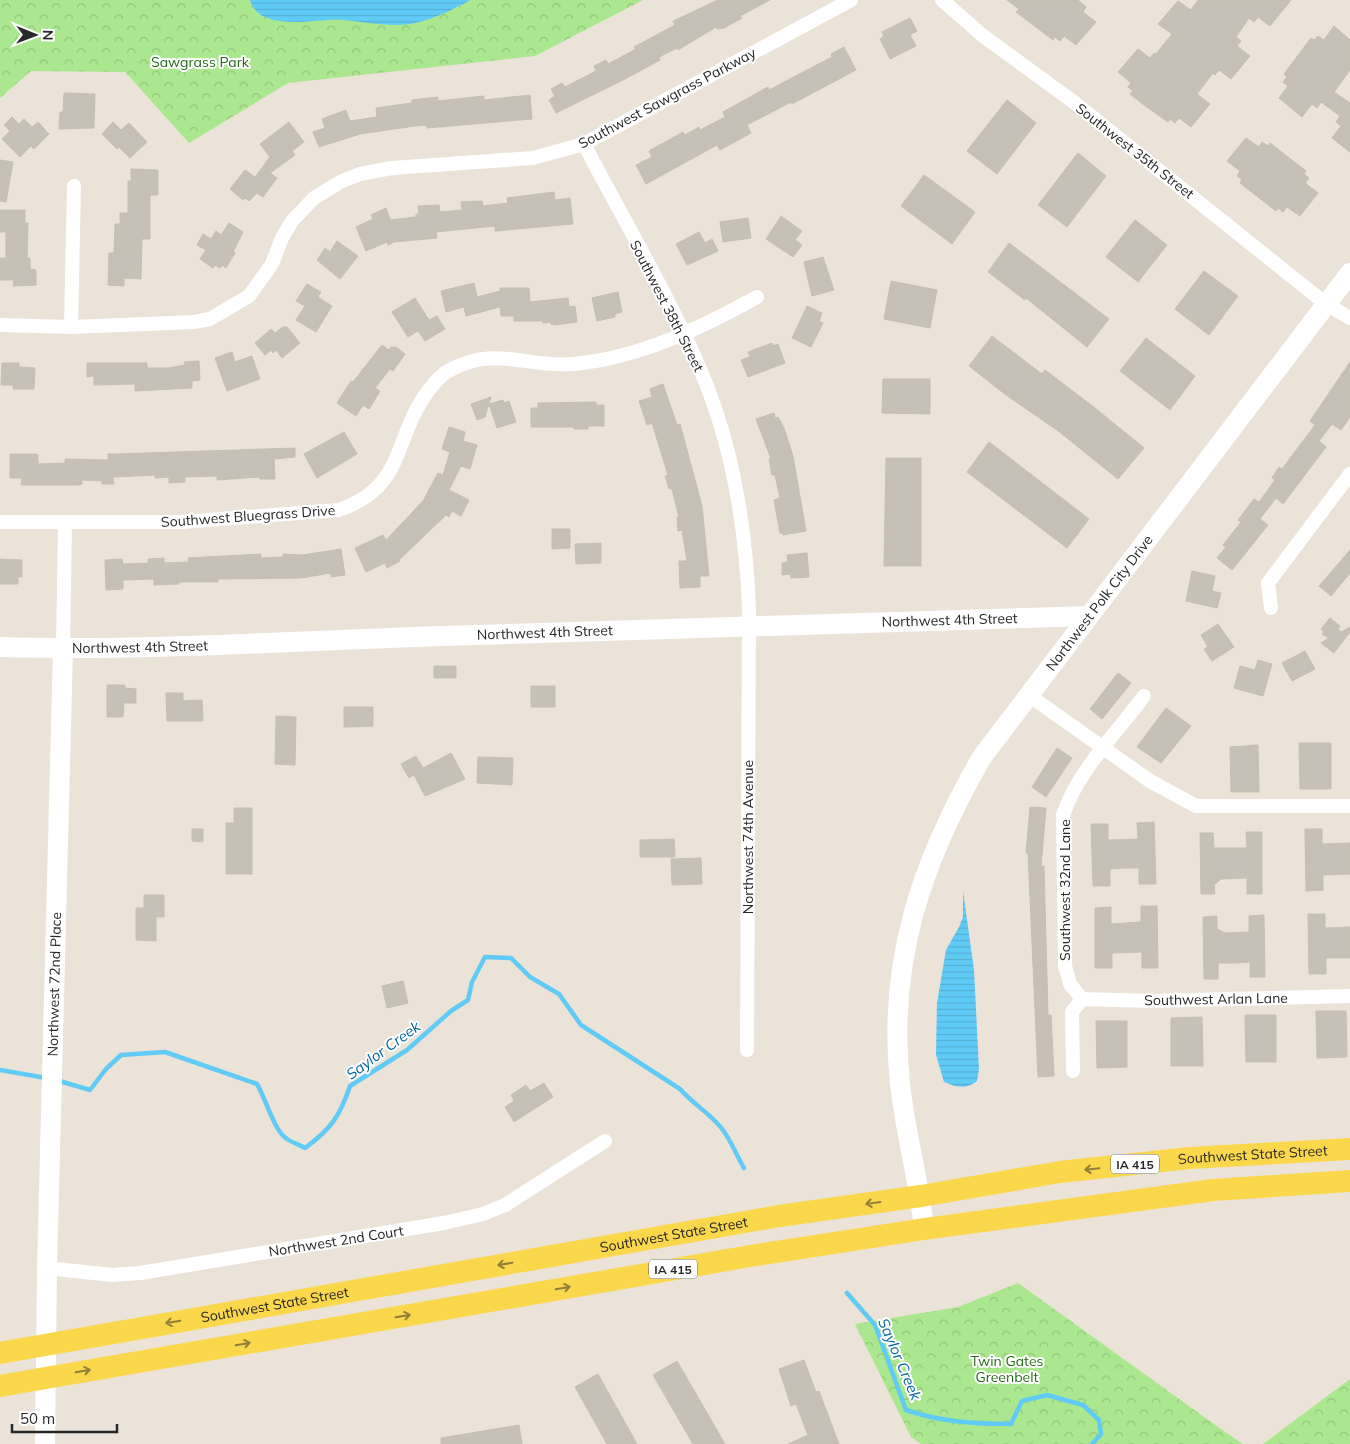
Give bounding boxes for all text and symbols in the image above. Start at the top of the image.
north arrow [10,10,60,60]
text: N [39,30,57,41]
street label: Southwest Sawgrass Parkway [575,43,759,153]
park label: Sawgrass Park [151,53,250,71]
street label: Southwest 35th Street [1072,99,1198,203]
street label: Southwest 38th Street [626,237,708,375]
street label: Southwest Bluegrass Drive [160,501,336,531]
street label: Northwest Polk City Drive [1042,531,1157,674]
street label: Northwest 4th Street [881,609,1018,631]
street label: Northwest 4th Street [476,621,613,644]
street label: Northwest 4th Street [72,636,208,657]
street label: Northwest 74th Avenue [739,760,757,914]
street label: Southwest 32nd Lane [1056,819,1074,961]
street label: Northwest 72nd Place [43,912,65,1057]
street label: Southwest Arlan Lane [1144,989,1288,1009]
water label: Saylor Creek [342,1016,425,1083]
street label: Southwest State Street [1177,1141,1328,1168]
road number: IA 415 [1111,1154,1159,1174]
one-way arrow [1084,1164,1100,1174]
one-way arrow [865,1198,881,1208]
street label: Southwest State Street [598,1213,749,1256]
street label: Northwest 2nd Court [267,1221,405,1261]
one-way arrow [498,1260,514,1270]
road number: IA 415 [649,1260,697,1278]
street label: Southwest State Street [199,1283,350,1327]
one-way arrow [554,1283,570,1293]
one-way arrow [394,1310,410,1320]
water label: Saylor Creek [874,1315,926,1404]
one-way arrow [165,1318,181,1328]
one-way arrow [234,1338,250,1348]
park label: Twin Gates Greenbelt [971,1352,1044,1386]
one-way arrow [74,1366,90,1376]
scale bar [12,1402,118,1434]
text: 50 m [20,1409,55,1428]

